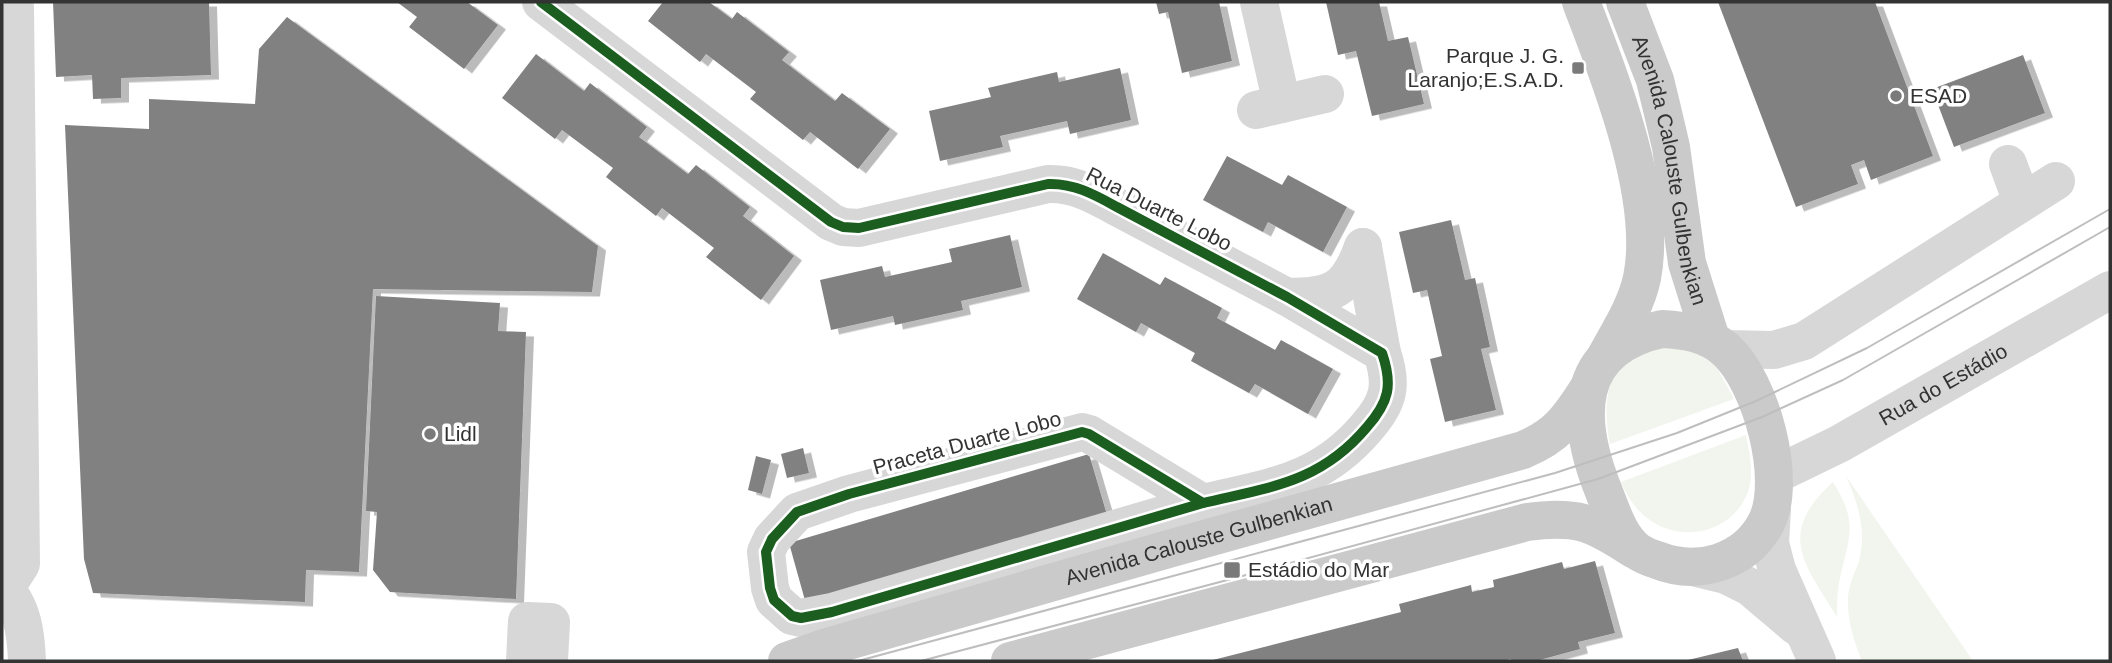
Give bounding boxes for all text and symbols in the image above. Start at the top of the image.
street label: Avenida Calouste Gulbenkian [1628,32,1712,308]
place label: Parque J. G. Laranjo;E.S.A.D. [1408,44,1564,91]
marker: Parque J. G. Laranjo;E.S.A.D. [1570,60,1586,76]
place label: ESAD [1910,84,1967,107]
marker: ESAD [1888,88,1904,104]
street label: Rua Duarte Lobo [1083,162,1236,255]
street label: Rua do Estádio [1875,339,2011,430]
street label: Praceta Duarte Lobo [870,406,1063,479]
place label: Lidl [444,422,477,445]
marker: Lidl [422,426,438,442]
street label: Avenida Calouste Gulbenkian [1062,492,1335,589]
place label: Estádio do Mar [1248,558,1389,581]
marker: Estádio do Mar [1222,560,1242,580]

